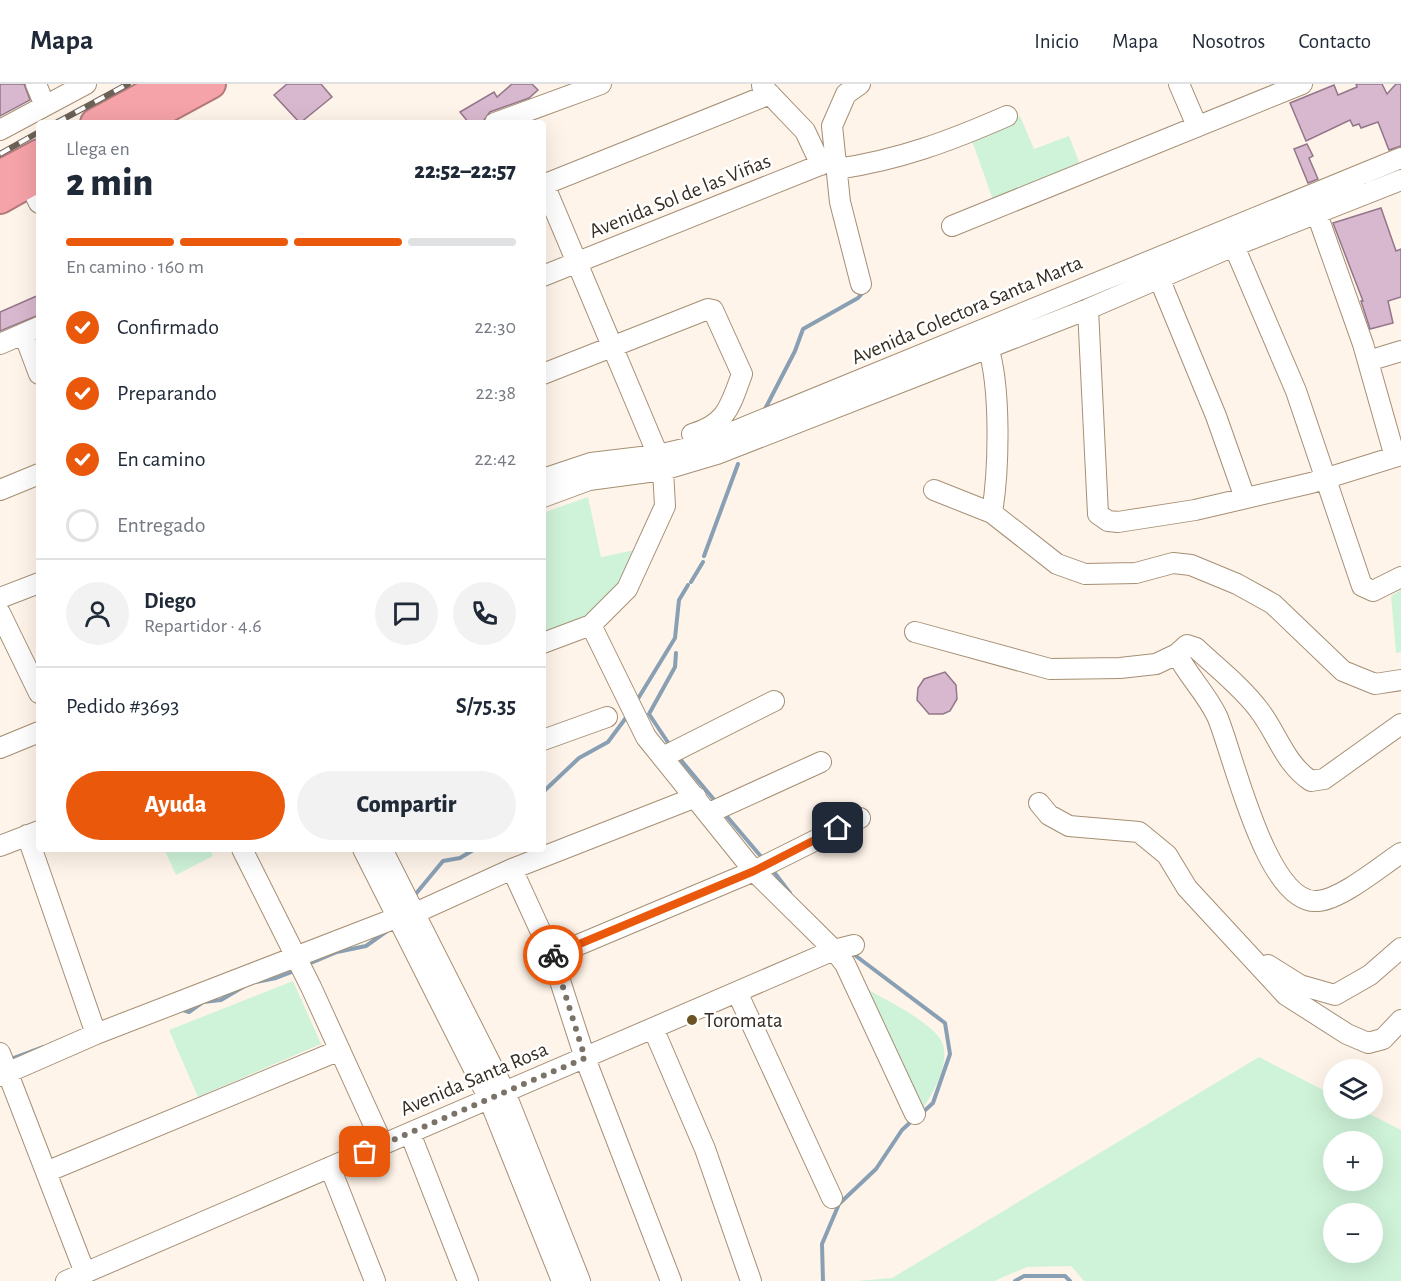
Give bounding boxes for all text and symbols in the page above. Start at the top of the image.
text: Mapa [30,27,93,55]
text: Inicio [1034,31,1079,52]
text: Mapa [1112,31,1159,52]
text: Nosotros [1192,31,1265,52]
text: Contacto [1298,31,1371,52]
text: Llega en [66,139,130,159]
street label: Avenida Sol de las Viñas [586,150,774,242]
text: 22:52–22:57 [414,160,516,182]
text: 2 min [66,164,153,203]
street label: Avenida Colectora Santa Marta [848,252,1086,368]
text: En camino · 160 m [66,257,204,277]
icon: check [66,311,99,344]
text: Confirmado [117,316,219,338]
text: 22:30 [474,317,516,337]
icon: check [66,377,99,410]
text: Preparando [117,382,217,404]
text: 22:38 [476,383,516,403]
icon: check [66,443,99,476]
text: En camino [117,448,206,470]
text: 22:42 [475,449,516,469]
text: Entregado [117,514,206,536]
button: person [66,582,129,645]
button: chat [375,582,438,645]
button: phone [453,582,516,645]
text: Diego [144,590,196,612]
text: Repartidor · 4.6 [144,616,262,636]
text: Pedido #3693 [66,695,179,717]
text: S/75.35 [456,695,516,717]
button: Ayuda [66,771,285,840]
button: Compartir [297,771,516,840]
pin [812,802,863,853]
icon: home [821,811,854,844]
courier [523,925,583,985]
icon: bike [537,939,570,972]
place label: Toromata [704,1010,783,1031]
marker: Toromata [685,1013,699,1027]
street label: Avenida Santa Rosa [397,1038,551,1120]
map controls [1323,1059,1383,1263]
button: layers [1323,1059,1383,1119]
pin [339,1126,390,1177]
button: + [1323,1131,1383,1191]
icon: bag [348,1135,381,1168]
button: − [1323,1203,1383,1263]

